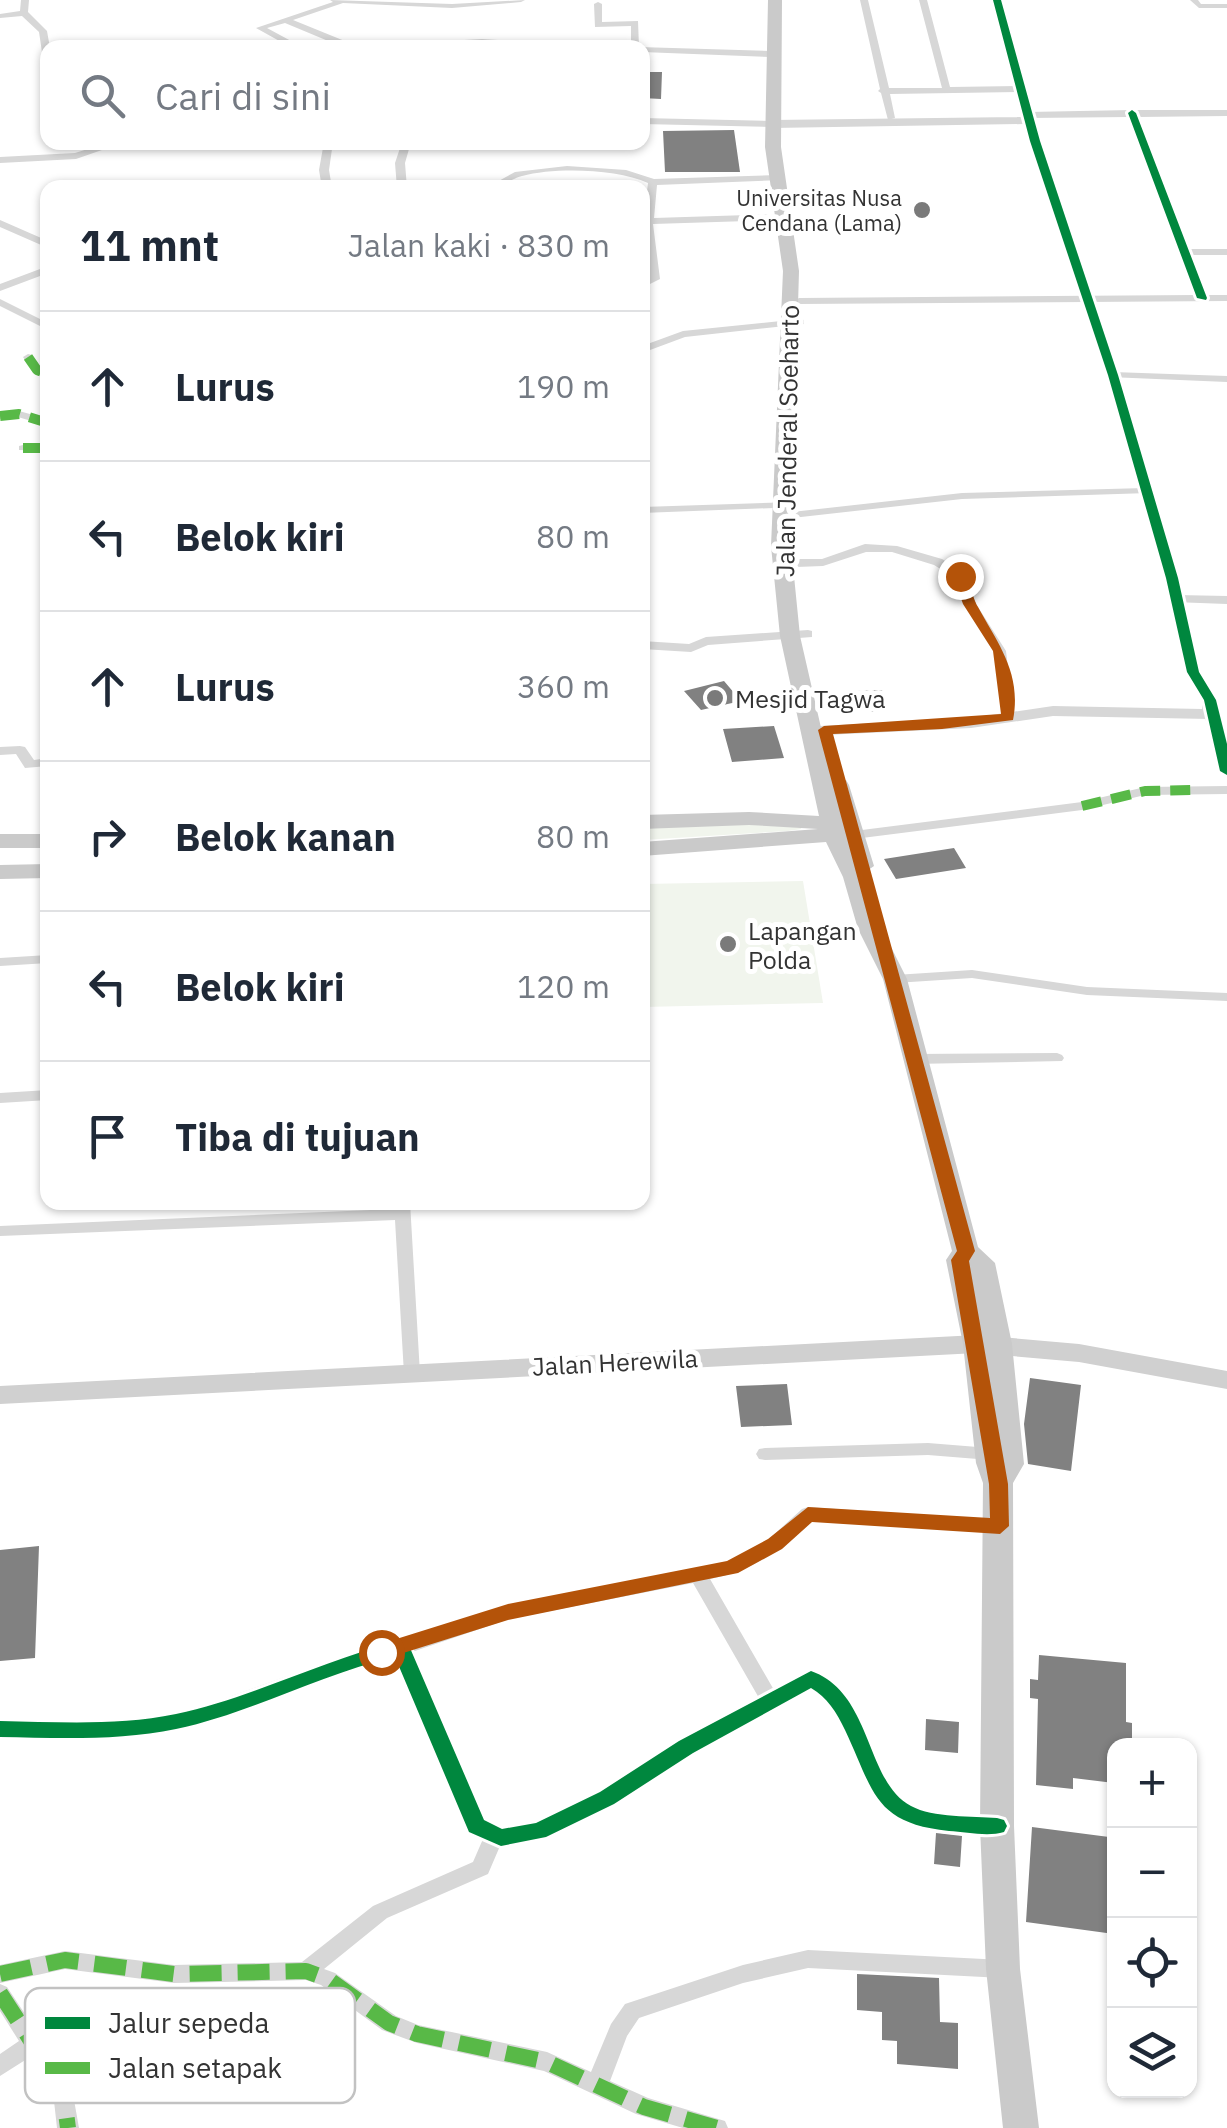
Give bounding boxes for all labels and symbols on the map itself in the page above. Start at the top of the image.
place label: Universitas Nusa Cendana (Lama) [736,183,902,237]
marker: Universitas Nusa Cendana (Lama) [911,199,933,221]
street label: Jalan Jenderal Soeharto [768,305,806,577]
route end [938,554,984,600]
place label: Mesjid Tagwa [735,682,886,715]
marker: Mesjid Tagwa [704,687,726,709]
place label: Lapangan Polda [748,914,857,976]
marker: Lapangan Polda [717,933,739,955]
street label: Jalan Herewila [531,1341,699,1383]
route start [359,1630,405,1676]
legend [25,1988,355,2103]
text: Jalur sepeda [108,2004,269,2041]
text: Jalan setapak [108,2049,282,2086]

